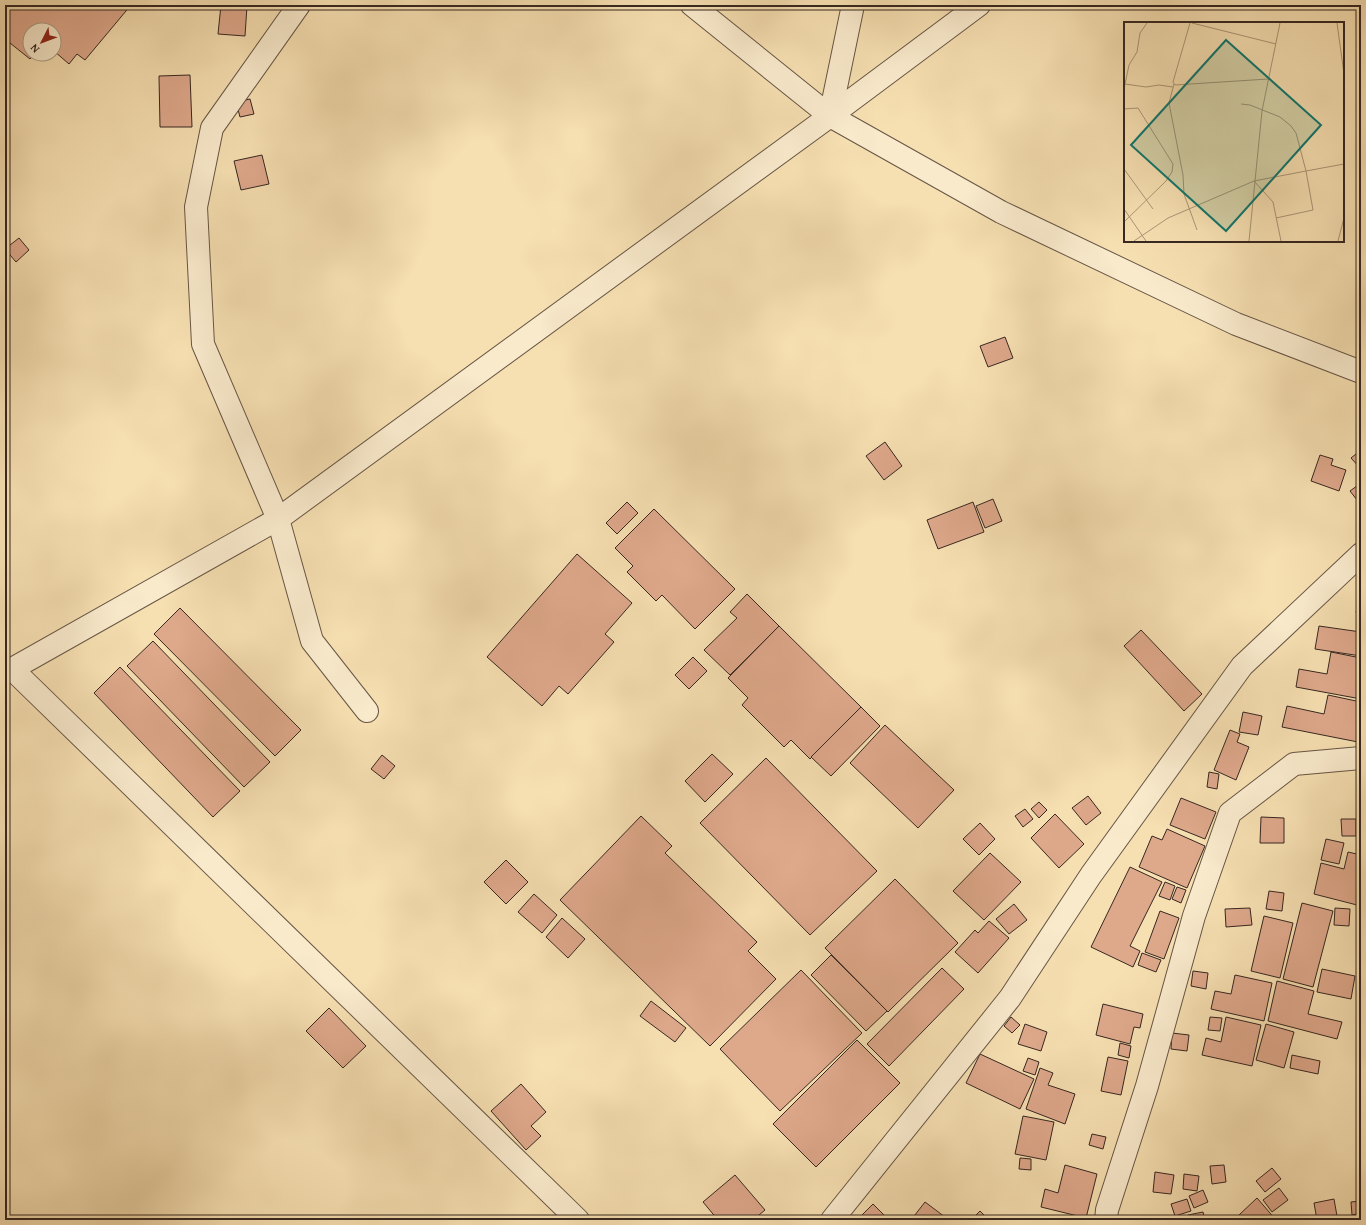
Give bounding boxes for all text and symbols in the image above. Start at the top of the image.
north arrow [22,22,62,62]
inset map [1124,22,1344,242]
text: N [26,40,43,57]

